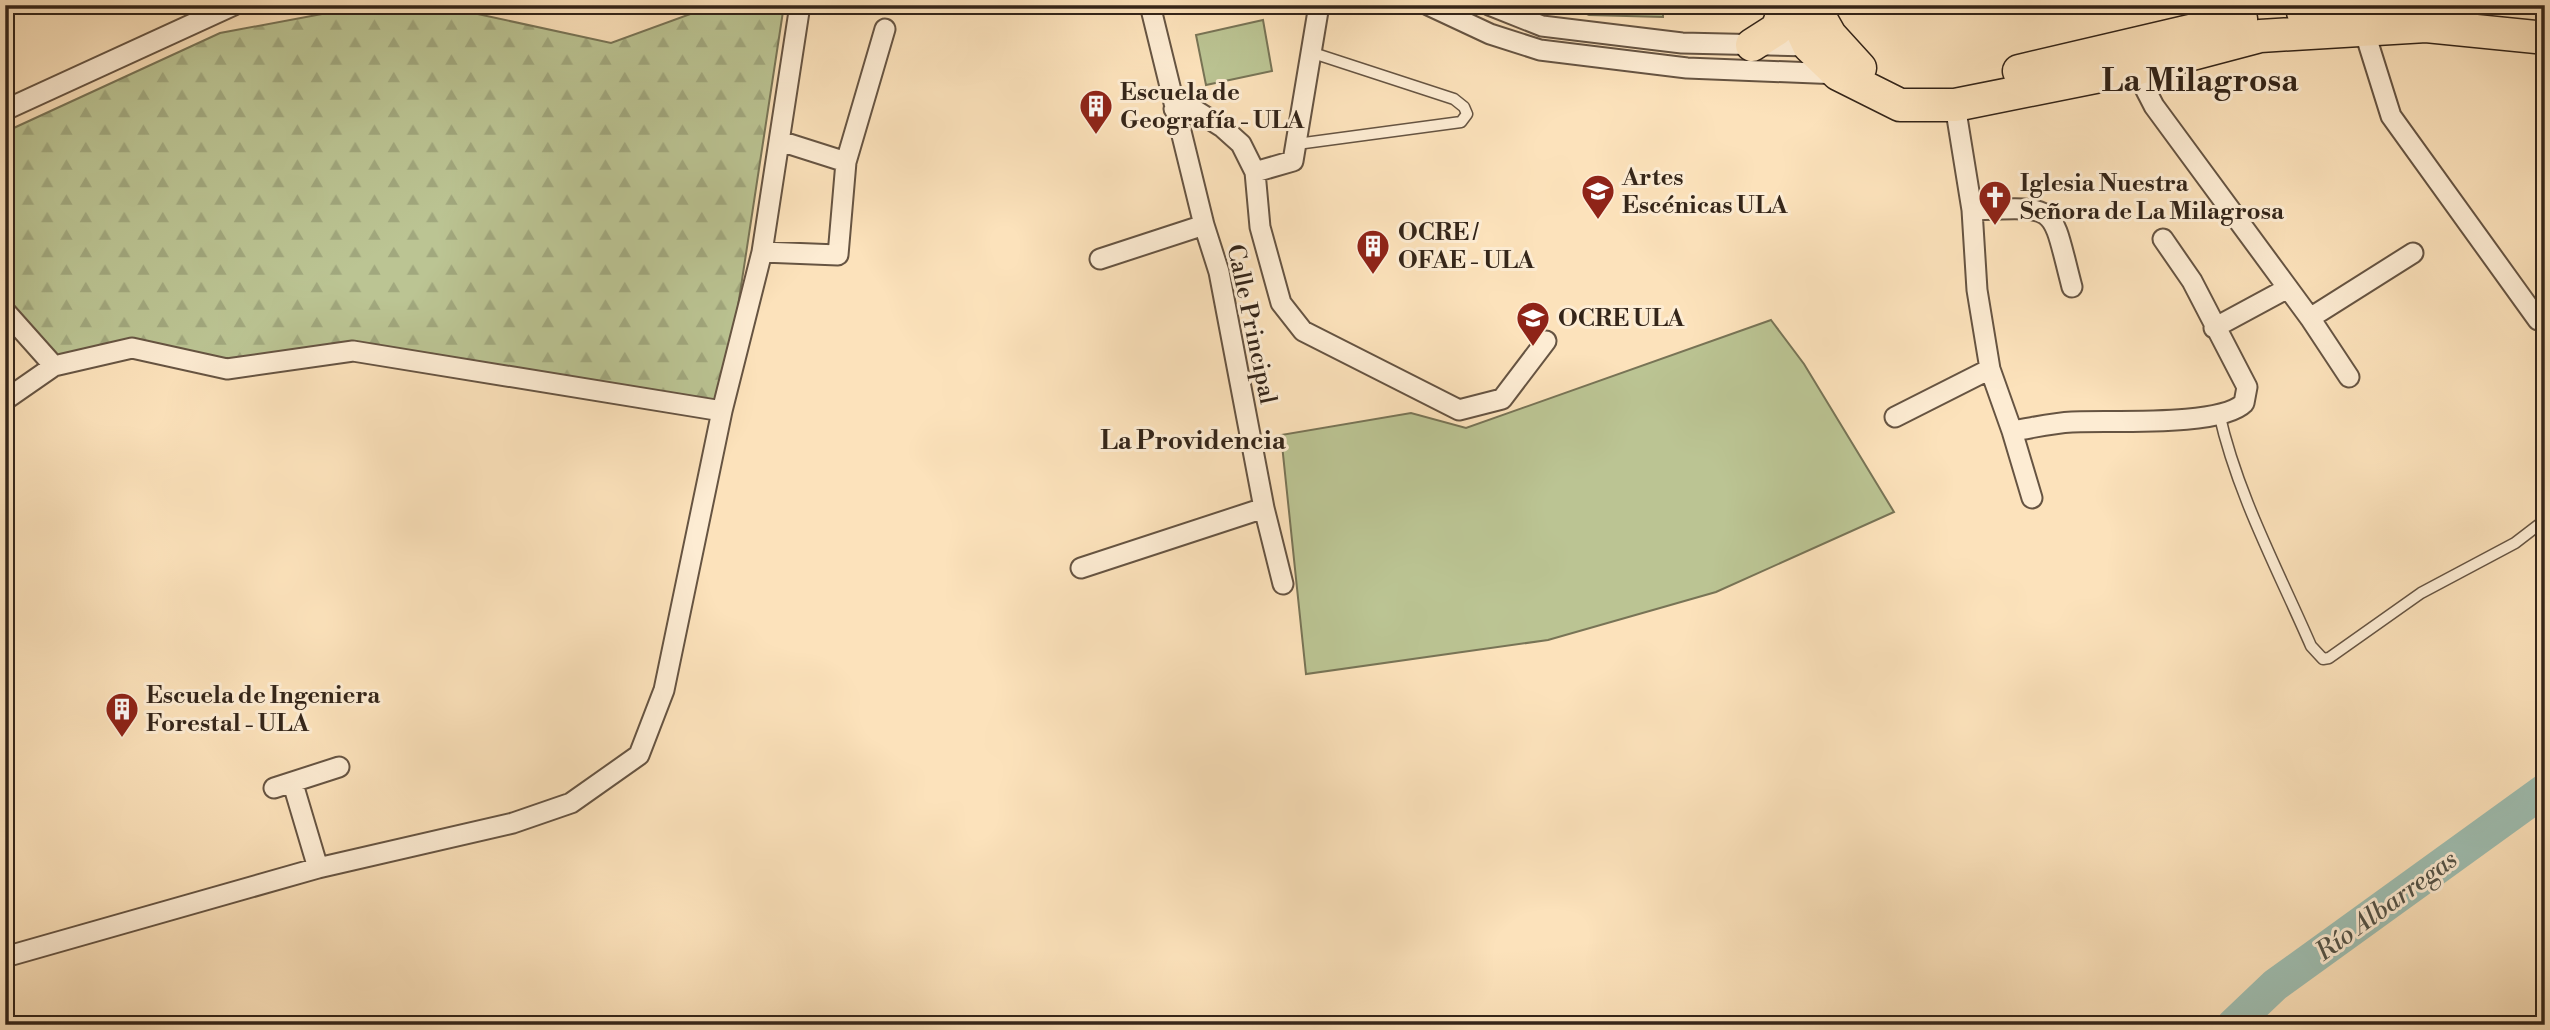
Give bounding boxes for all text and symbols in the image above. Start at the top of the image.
district label: La Milagrosa [2101,61,2299,101]
place label: Escuela de Geografía - ULA [1120,78,1305,136]
building icon: Escuela de Geografía - ULA [1077,87,1115,136]
place label: Artes Escénicas ULA [1621,163,1788,221]
place label: Iglesia Nuestra Señora de La Milagrosa [2020,169,2285,227]
school or university icon: Artes Escénicas ULA [1579,172,1617,221]
church icon: Iglesia Nuestra Señora de La Milagrosa [1976,178,2014,227]
place label: OCRE / OFAE - ULA [1398,218,1535,276]
building icon: OCRE / OFAE - ULA [1354,227,1392,276]
street label: Calle Principal [1219,242,1283,407]
school or university icon: OCRE ULA [1514,299,1552,348]
place label: OCRE ULA [1558,304,1685,334]
district label: La Providencia [1100,425,1287,457]
place label: Escuela de Ingeniera Forestal - ULA [146,681,381,739]
building icon: Escuela de Ingeniera Forestal - ULA [103,690,141,739]
water label: Río Albarregas [2309,844,2464,969]

